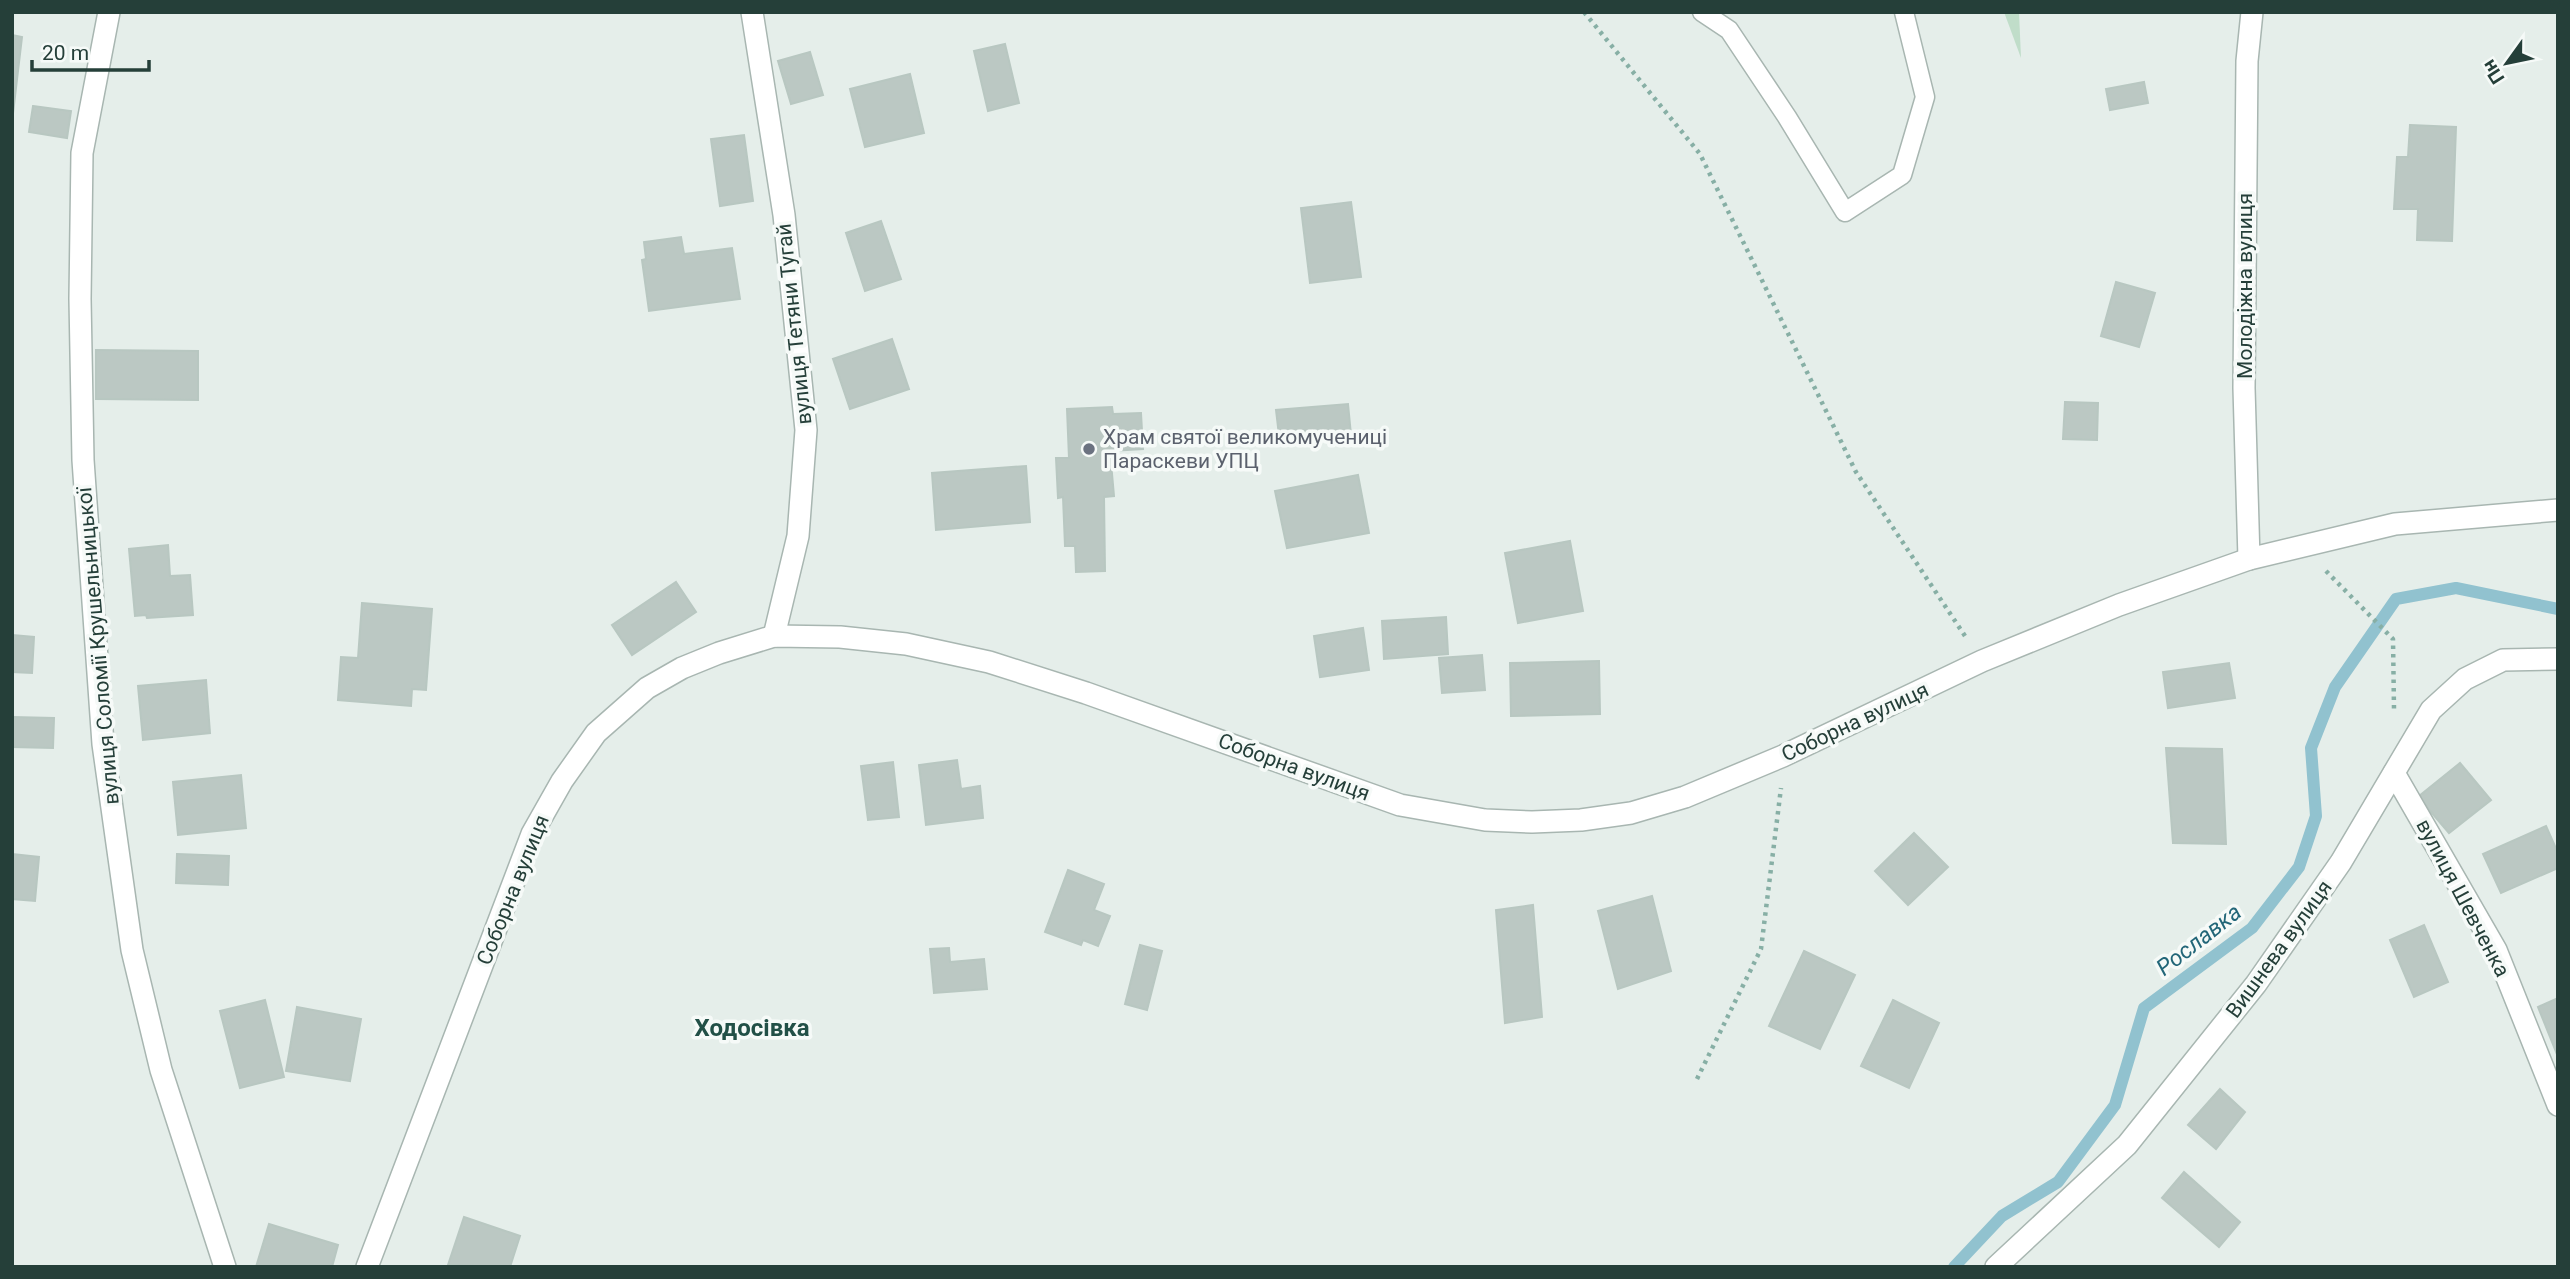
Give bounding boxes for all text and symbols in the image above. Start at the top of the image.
scale bar [32,28,149,72]
north arrow [2472,28,2542,98]
text: 20 m [42,41,89,65]
text: Пн [2477,56,2509,88]
street label: Молодіжна вулиця [2233,193,2257,379]
street label: вулиця Тетяни Тугай [772,222,816,426]
place label: Храм святої великомучениці Параскеви УПЦ [1103,425,1387,473]
marker: Храм святої великомучениці Параскеви УПЦ [1081,441,1097,457]
street label: вулиця Соломії Крушельницької [72,485,124,806]
street label: Соборна вулиця [1778,677,1932,767]
street label: Соборна вулиця [1215,728,1373,806]
street label: Соборна вулиця [472,812,554,968]
street label: вулиця Шевченка [2411,815,2515,981]
street label: Вишнева вулиця [2221,876,2337,1022]
water label: Рославка [2151,898,2247,982]
district label: Ходосівка [694,1014,810,1042]

